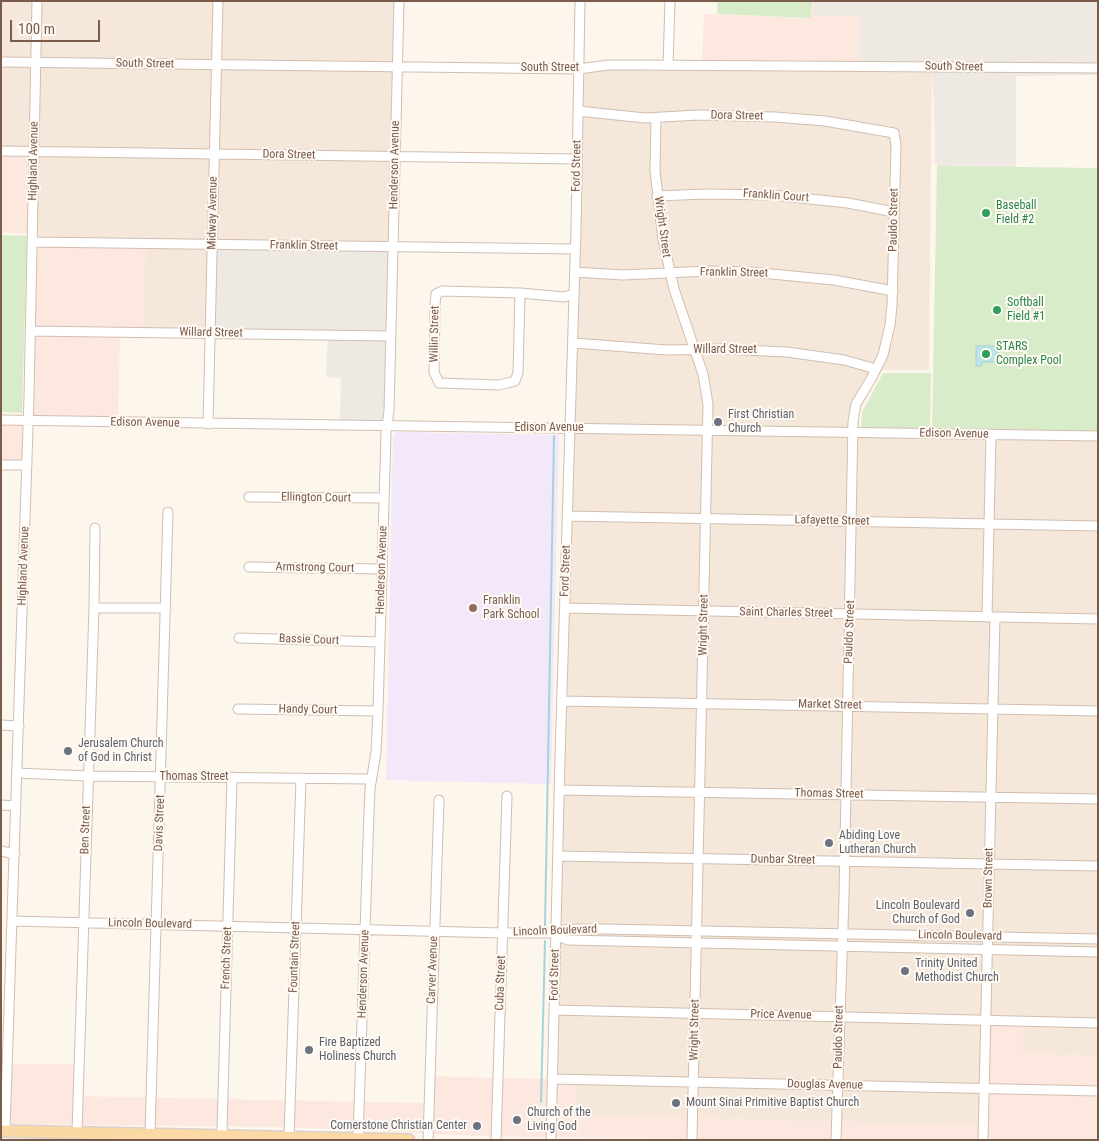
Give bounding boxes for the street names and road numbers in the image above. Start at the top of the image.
street label: South Street [116,56,174,72]
street label: South Street [925,59,983,75]
street label: South Street [521,61,579,75]
street label: Dora Street [710,108,764,124]
street label: Highland Avenue [26,121,42,201]
street label: Henderson Avenue [387,121,403,209]
street label: Ford Street [569,140,585,192]
street label: Dora Street [262,147,316,163]
street label: Midway Avenue [205,176,221,250]
street label: Franklin Court [742,187,810,205]
street label: Pauldo Street [886,188,902,252]
street label: Wright Street [651,196,673,258]
street label: Franklin Street [270,238,338,254]
street label: Franklin Street [700,265,768,281]
street label: Willin Street [427,305,443,363]
street label: Willard Street [179,325,243,341]
street label: Willard Street [693,343,757,357]
street label: Edison Avenue [110,415,180,431]
street label: Edison Avenue [514,421,584,435]
street label: Edison Avenue [919,426,989,442]
street label: Ellington Court [281,490,351,506]
street label: Lafayette Street [794,513,870,529]
street label: Henderson Avenue [373,525,391,615]
street label: Highland Avenue [15,526,33,606]
street label: Ford Street [558,545,574,597]
street label: Armstrong Court [275,560,355,576]
street label: Wright Street [696,594,712,656]
street label: Pauldo Street [842,600,858,664]
street label: Saint Charles Street [739,605,833,621]
street label: Bassie Court [279,632,339,648]
street label: Market Street [798,697,862,713]
street label: Handy Court [278,702,338,718]
street label: Thomas Street [159,770,229,784]
street label: Thomas Street [794,786,864,802]
street label: Davis Street [152,794,168,852]
street label: Ben Street [78,805,94,855]
street label: Brown Street [981,848,997,908]
street label: Dunbar Street [751,852,815,868]
street label: Lincoln Boulevard [108,916,192,932]
street label: Fountain Street [287,921,303,993]
street label: Lincoln Boulevard [513,922,597,940]
street label: French Street [219,926,235,990]
street label: Lincoln Boulevard [918,928,1002,944]
street label: Henderson Avenue [355,929,373,1019]
street label: Carver Avenue [425,936,441,1004]
street label: Ford Street [547,949,563,1001]
street label: Cuba Street [493,955,509,1011]
street label: Wright Street [687,999,703,1061]
street label: Pauldo Street [831,1005,847,1069]
street label: Price Avenue [750,1007,812,1023]
street label: Douglas Avenue [787,1077,863,1093]

